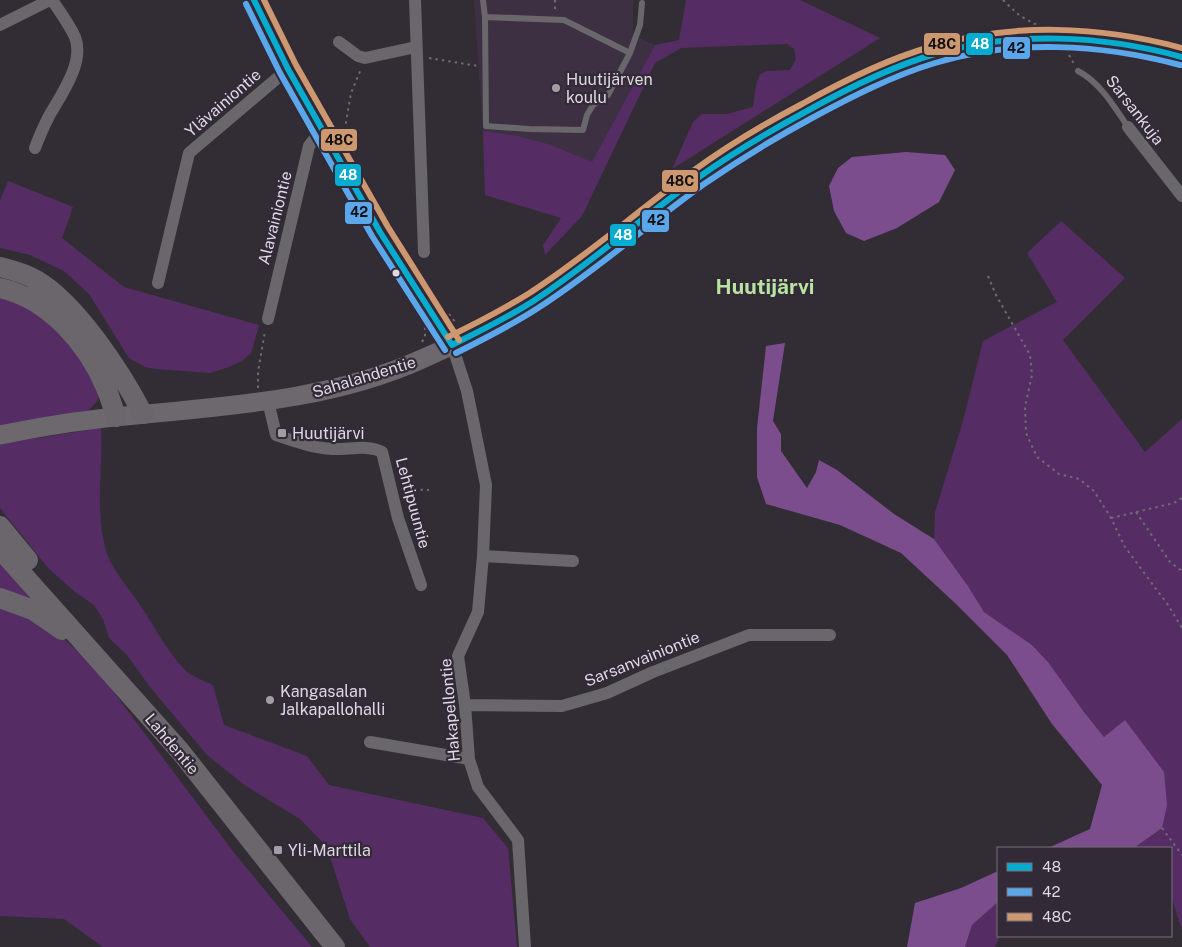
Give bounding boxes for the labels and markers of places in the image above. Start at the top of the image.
place label: Huutijärven koulu [566,70,653,107]
marker: Huutijärven koulu [550,82,562,94]
unlabelled marker [391,268,401,278]
place label: Huutijärvi [292,424,365,443]
marker: Huutijärvi [276,427,288,439]
place label: Kangasalan Jalkapallohalli [280,682,385,719]
marker: Kangasalan Jalkapallohalli [264,694,276,706]
place label: Yli-Marttila [288,841,371,860]
marker: Yli-Marttila [272,844,284,856]

